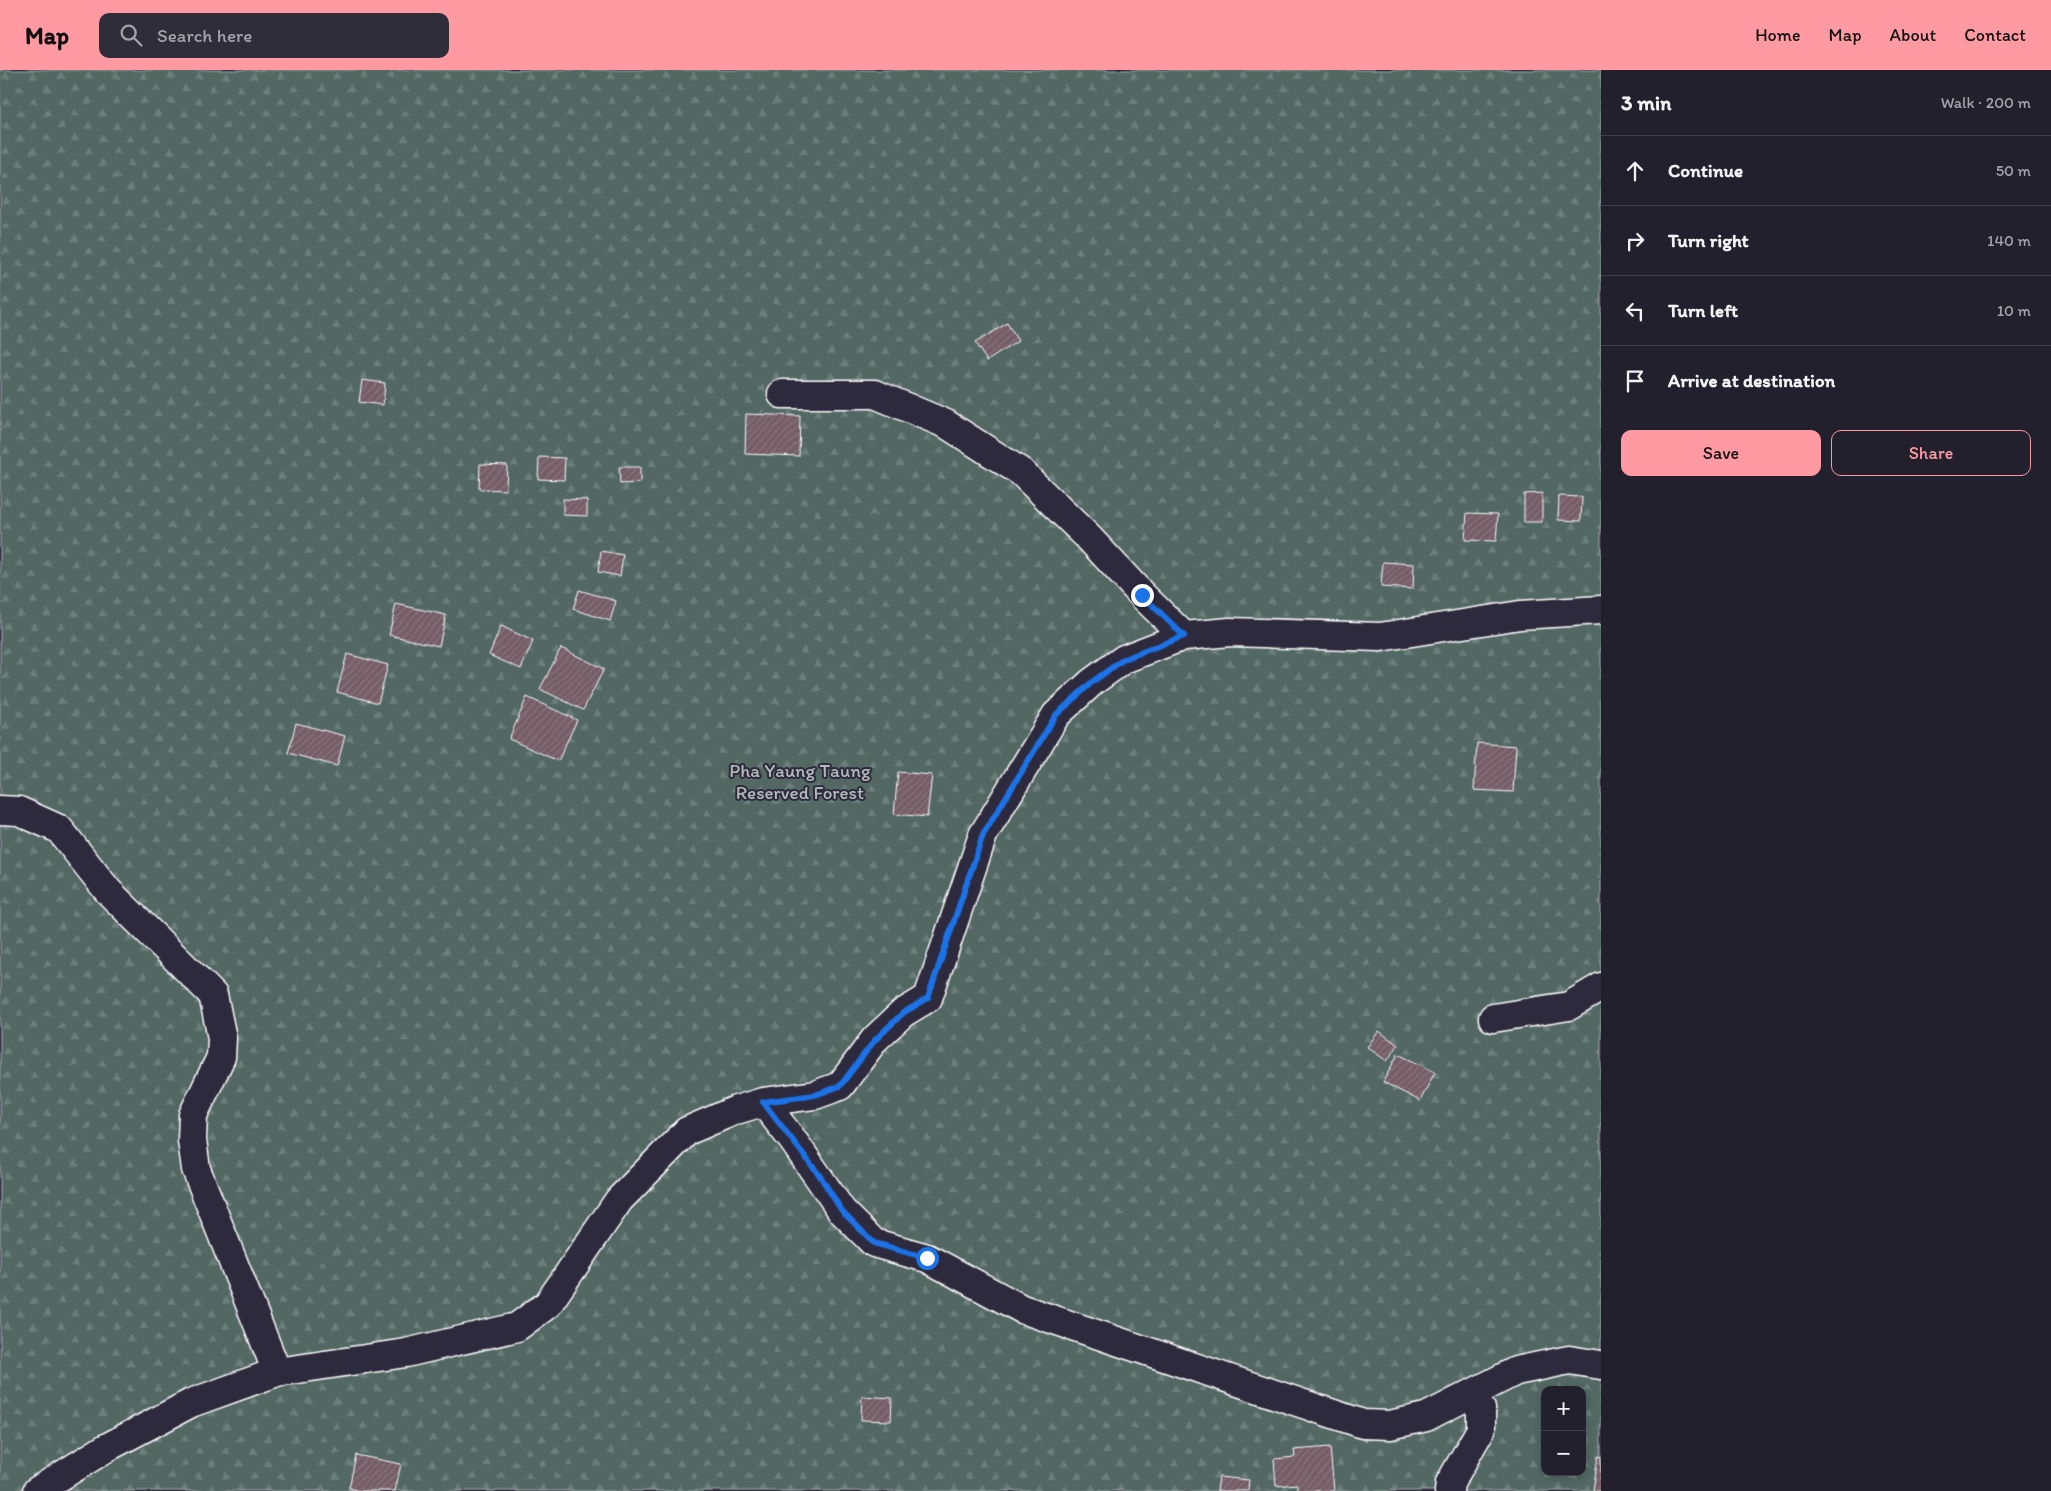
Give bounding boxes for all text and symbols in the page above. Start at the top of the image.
search box [99,13,449,58]
text: Map [25,21,69,50]
icon: search [117,21,145,49]
text: Search here [157,24,252,47]
text: Home [1755,24,1801,46]
text: Map [1829,24,1862,46]
text: About [1890,24,1936,46]
text: Contact [1964,24,2026,46]
text: 3 min [1621,90,1671,115]
text: Walk · 200 m [1941,93,2031,112]
icon: ahead [1621,157,1649,185]
text: Continue [1668,159,1743,182]
text: 50 m [1996,161,2031,180]
icon: right [1621,227,1649,255]
text: Turn right [1668,229,1749,252]
text: 140 m [1987,231,2031,250]
icon: left [1621,297,1649,325]
text: Turn left [1668,299,1738,322]
text: 10 m [1997,301,2031,320]
icon: arrive [1621,367,1649,395]
text: Arrive at destination [1668,369,1835,392]
button: Save [1621,430,1821,476]
button: Share [1831,430,2031,476]
route end [1131,584,1154,607]
park label: Pha Yaung Taung Reserved Forest [729,759,871,804]
route start [916,1247,939,1270]
map controls [1541,1386,1586,1476]
button: + [1541,1386,1586,1431]
button: − [1541,1431,1586,1476]

